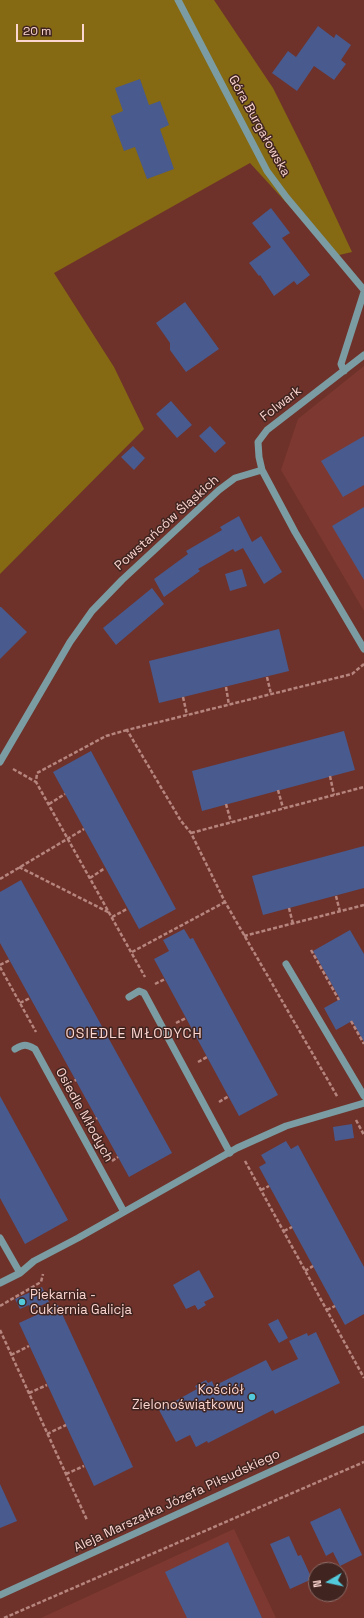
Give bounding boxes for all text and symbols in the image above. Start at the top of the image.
scale bar [18,16,86,42]
text: 20 m [23,23,51,39]
street label: Góra Burgałowska [225,73,293,179]
street label: Folwark [257,383,305,425]
street label: Powstańców Śląskich [112,472,222,574]
district label: OSIEDLE MŁODYCH [65,1026,203,1042]
street label: Osiedle Młodych [52,1065,116,1165]
place label: Piekarnia - Cukiernia Galicja [30,1287,132,1318]
marker: Piekarnia - Cukiernia Galicja [17,1297,27,1307]
place label: Kościół Zielonoświątkowy [132,1382,244,1413]
marker: Kościół Zielonoświątkowy [247,1392,257,1402]
street label: Aleja Marszałka Józefa Piłsudskiego [71,1446,283,1556]
north arrow [308,1562,348,1602]
text: N [310,1579,325,1588]

